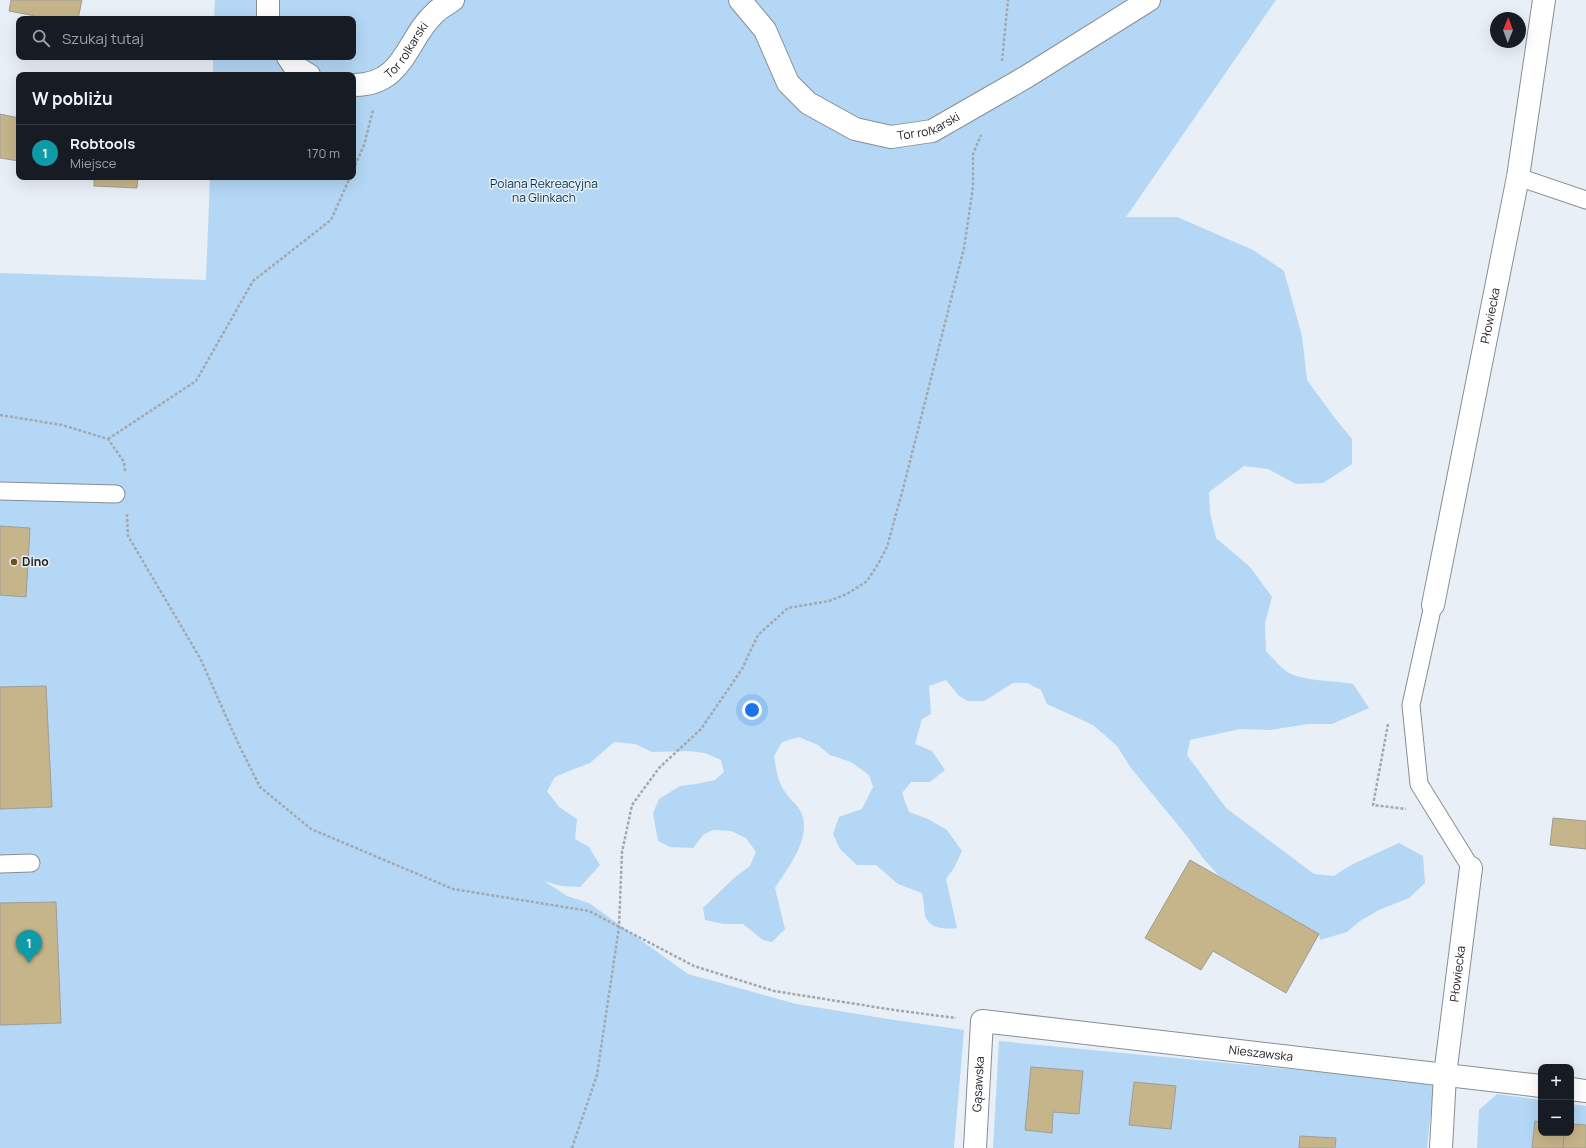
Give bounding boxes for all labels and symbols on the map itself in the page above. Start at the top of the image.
north arrow [1490,12,1526,48]
street label: Tor rolkarski [381,18,432,82]
street label: Tor rolkarski [896,108,963,144]
park label: Polana Rekreacyjna na Glinkach [490,175,598,206]
street label: Płowiecka [1476,286,1504,345]
place label: Dino [22,553,49,570]
marker: Dino [9,557,19,567]
your location [742,700,762,720]
pin: 1 [16,930,42,963]
street label: Płowiecka [1445,945,1469,1003]
street label: Nieszawska [1228,1041,1294,1065]
street label: Gąsawska [968,1056,988,1112]

